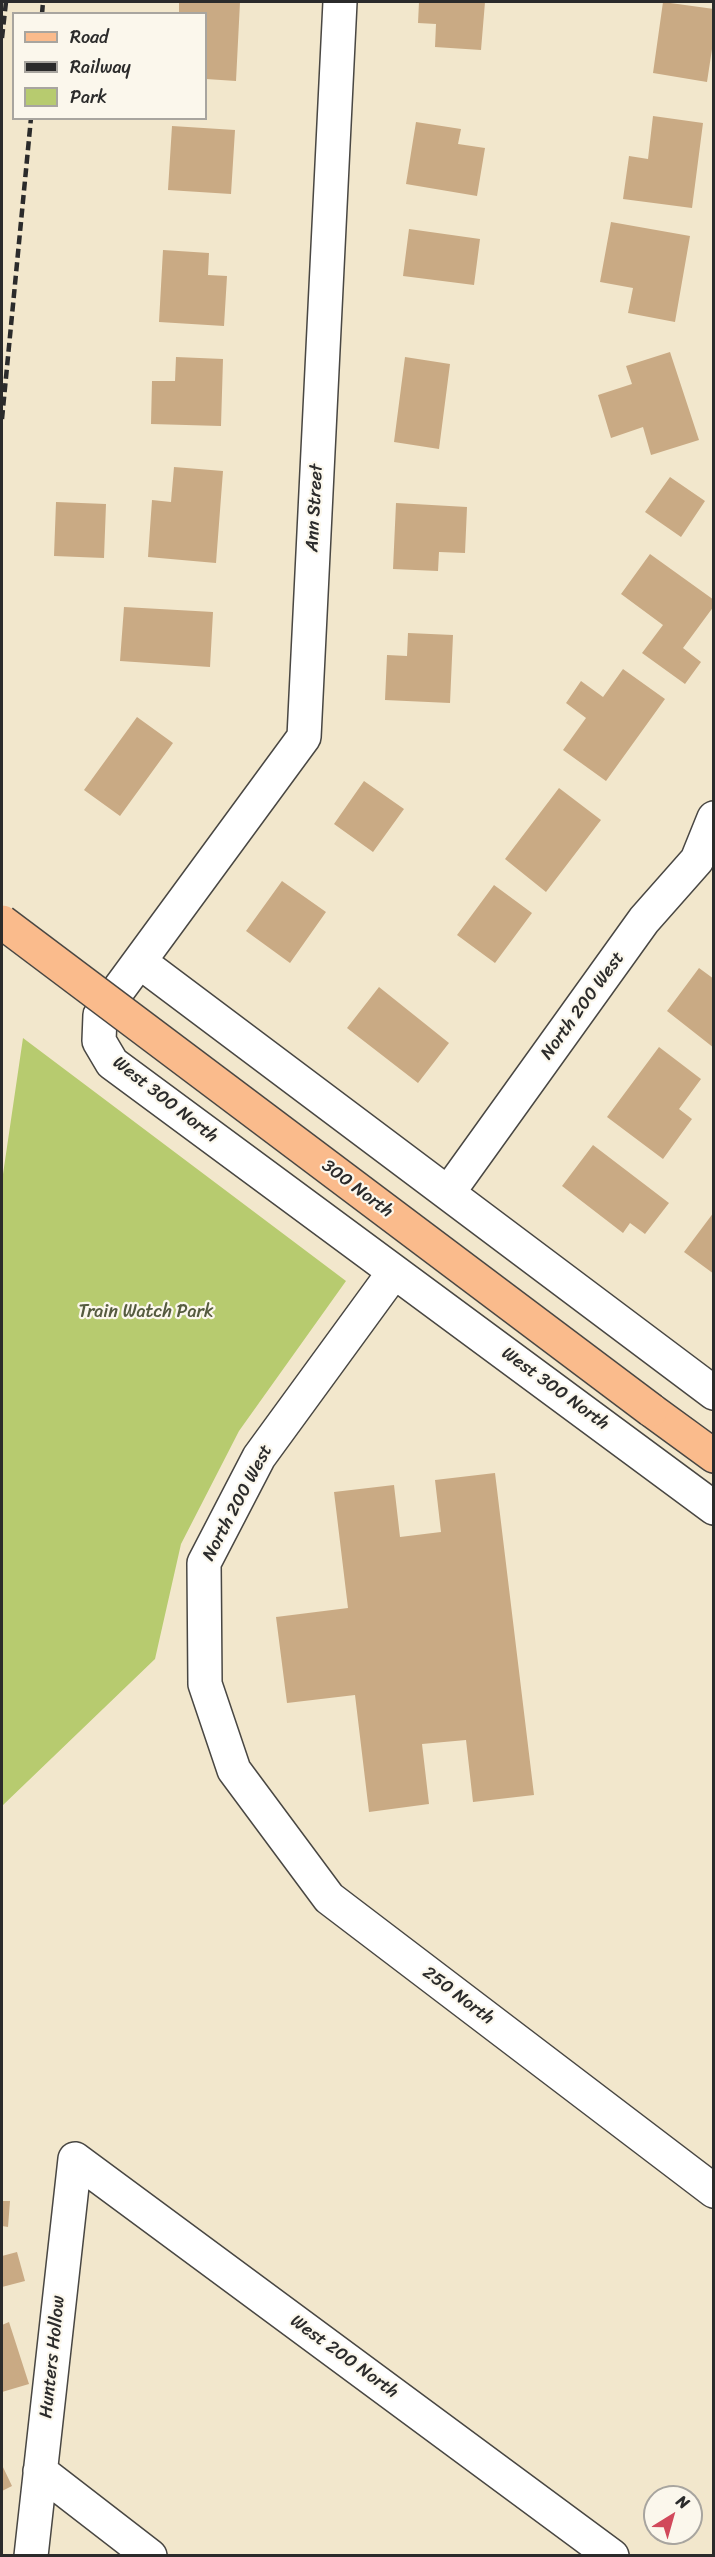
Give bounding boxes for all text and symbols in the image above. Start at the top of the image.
legend [12,12,207,120]
text: Road [70,21,109,53]
text: Railway [70,51,131,83]
text: Park [70,81,107,113]
street label: Ann Street [302,463,328,553]
street label: North 200 West [537,948,629,1064]
street label: West 300 North [108,1052,222,1148]
street label: 300 North [317,1155,397,1223]
park label: Train Watch Park [79,1301,213,1323]
street label: West 300 North [497,1343,613,1435]
street label: North 200 West [198,1441,278,1565]
street label: 250 North [418,1962,498,2030]
street label: Hunters Hollow [36,2295,70,2419]
street label: West 200 North [286,2311,402,2403]
north arrow [643,2485,703,2545]
text: N [670,2487,696,2517]

